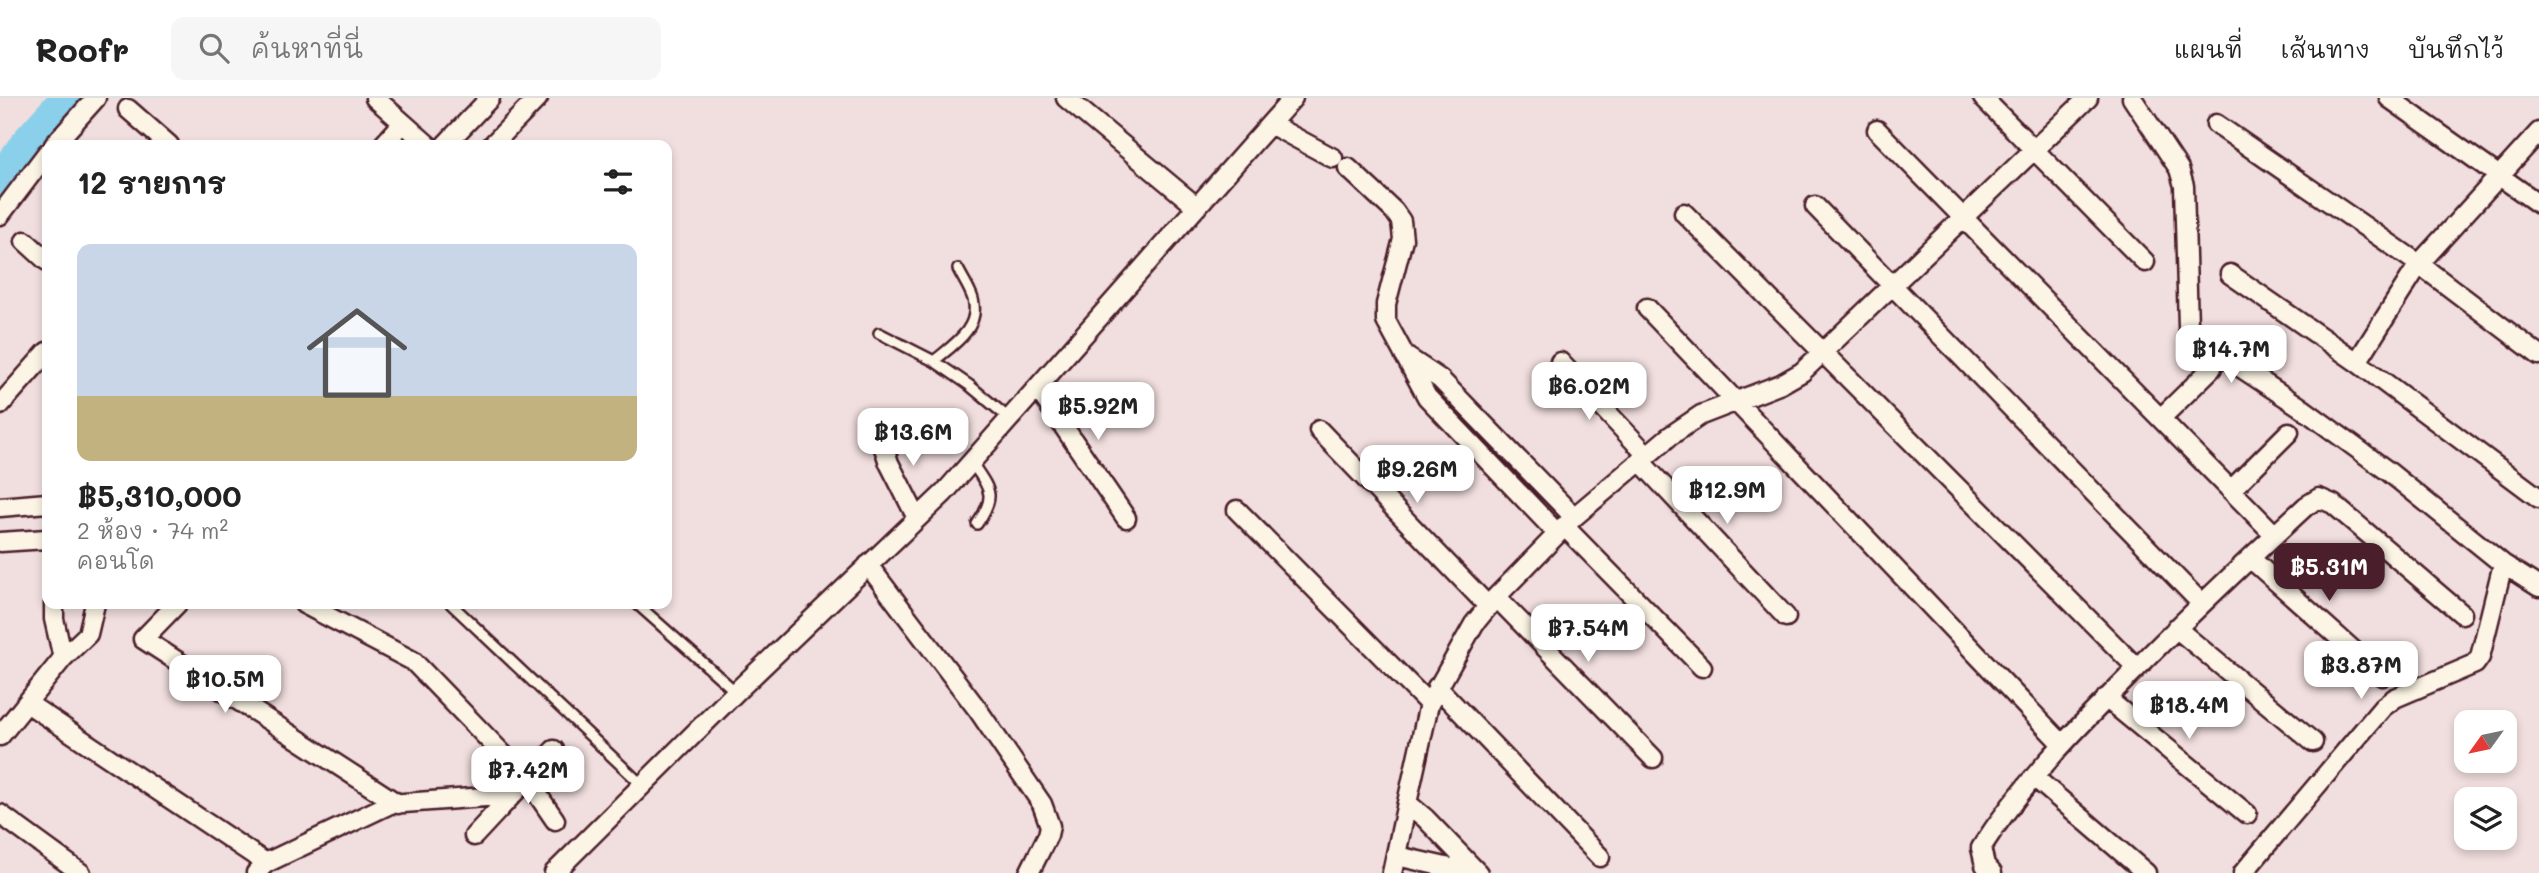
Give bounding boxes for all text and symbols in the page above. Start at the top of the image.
search box [171,17,661,80]
text: Roofr [35,27,129,70]
icon: search [195,29,233,67]
text: ค้นหาที่นี่ [251,31,363,65]
text: แผนที่ [2174,33,2243,64]
text: เส้นทาง [2281,33,2370,64]
text: บันทึกไว้ [2408,33,2504,64]
text: 12 รายการ [77,162,226,202]
icon: filters [599,163,637,201]
icon: home [294,290,420,416]
pin: ฿14.7M [2174,326,2288,385]
text: ฿14.7M [2192,333,2270,363]
pin: ฿6.02M [1532,362,1646,422]
text: ฿6.02M [1548,370,1630,400]
pin: ฿5.92M [1041,382,1155,442]
text: ฿5.92M [1057,390,1139,420]
pin: ฿13.6M [856,408,970,468]
text: ฿13.6M [873,416,953,446]
pin: ฿9.26M [1360,446,1474,505]
text: ฿9.26M [1376,453,1458,483]
pin: ฿12.9M [1670,466,1784,526]
text: ฿12.9M [1688,474,1766,504]
text: ฿5,310,000 [77,475,242,515]
text: 2 ห้อง · 74 m² [77,515,228,545]
pin: ฿5.31M [2272,544,2386,603]
text: คอนโด [77,545,155,575]
text: ฿5.31M [2290,551,2368,581]
pin: ฿7.54M [1531,604,1645,664]
text: ฿7.54M [1547,612,1629,642]
pin: ฿3.87M [2304,642,2418,701]
text: ฿3.87M [2320,649,2402,679]
pin: ฿10.5M [168,656,282,715]
text: ฿10.5M [185,663,265,693]
pin: ฿18.4M [2132,682,2246,741]
text: ฿18.4M [2149,689,2229,719]
north arrow [2454,710,2516,774]
map controls [2454,710,2517,850]
pin: ฿7.42M [471,746,585,806]
text: ฿7.42M [487,754,569,784]
button: layers [2454,787,2517,850]

